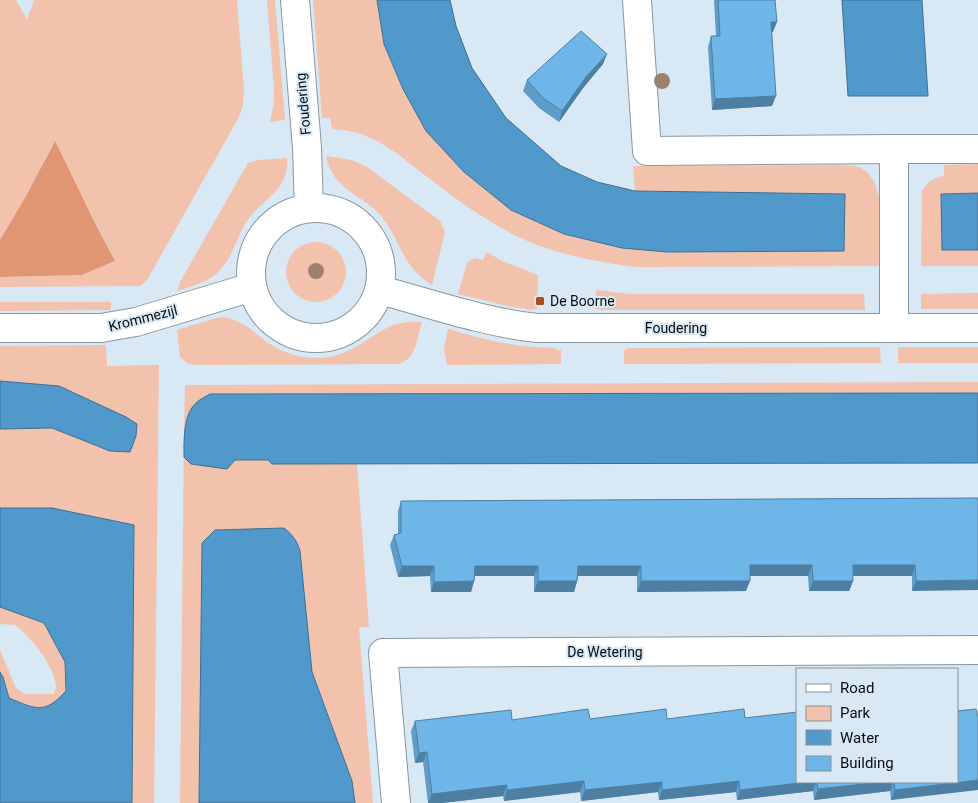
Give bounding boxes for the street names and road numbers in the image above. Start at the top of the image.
street label: Foudering [292,72,314,136]
street label: Krommezijl [107,302,179,334]
street label: Foudering [645,320,707,336]
street label: De Wetering [567,644,643,660]

